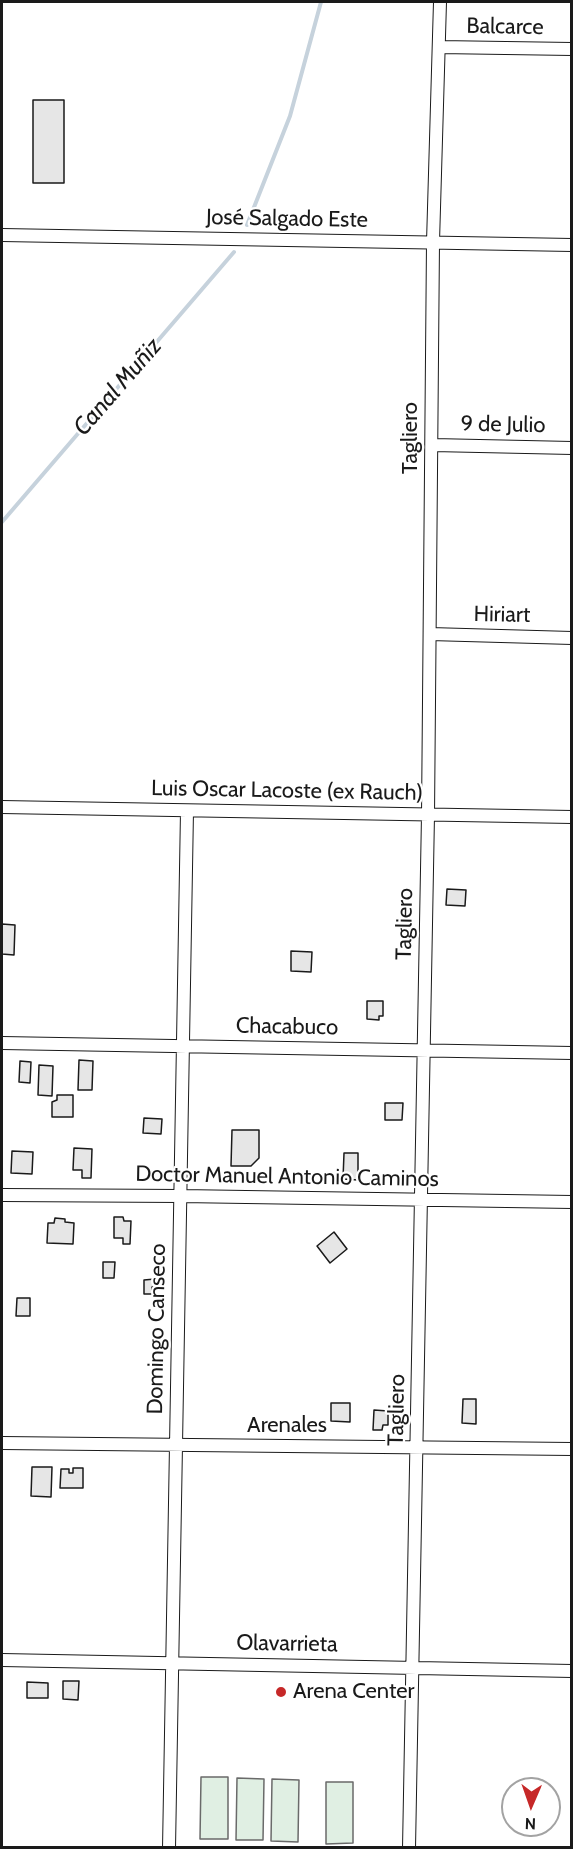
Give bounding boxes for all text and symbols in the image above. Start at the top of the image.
street label: Balcarce [466,13,544,41]
street label: José Salgado Este [206,204,368,234]
water label: Canal Muñiz [68,332,168,442]
street label: Tagliero [398,402,424,474]
street label: 9 de Julio [460,411,546,439]
street label: Hiriart [474,601,530,629]
street label: Luis Oscar Lacoste (ex Rauch) [151,775,423,807]
street label: Tagliero [391,888,419,960]
street label: Chacabuco [236,1013,338,1041]
street label: Doctor Manuel Antonio Caminos [135,1161,439,1193]
street label: Domingo Canseco [142,1243,172,1415]
street label: Tagliero [383,1374,411,1446]
street label: Arenales [247,1413,327,1439]
street label: Olavarrieta [236,1630,338,1658]
place label: Arena Center [293,1679,414,1705]
marker: Arena Center [274,1685,288,1699]
north arrow [501,1777,561,1837]
text: N [524,1814,536,1833]

